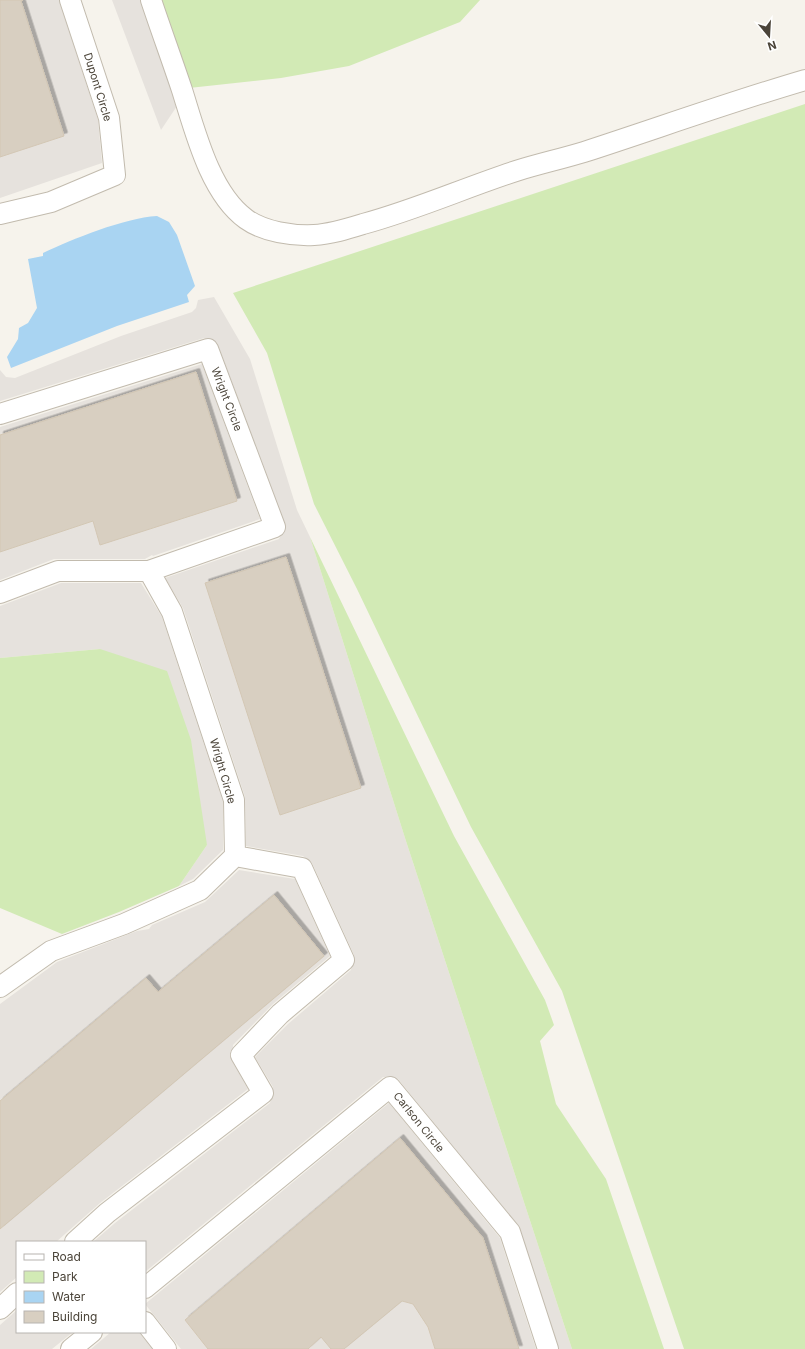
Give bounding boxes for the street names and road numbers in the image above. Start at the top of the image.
street label: Dupont Circle [81,51,115,123]
street label: Wright Circle [208,365,246,433]
street label: Wright Circle [207,737,239,805]
street label: Carlson Circle [391,1089,447,1155]

